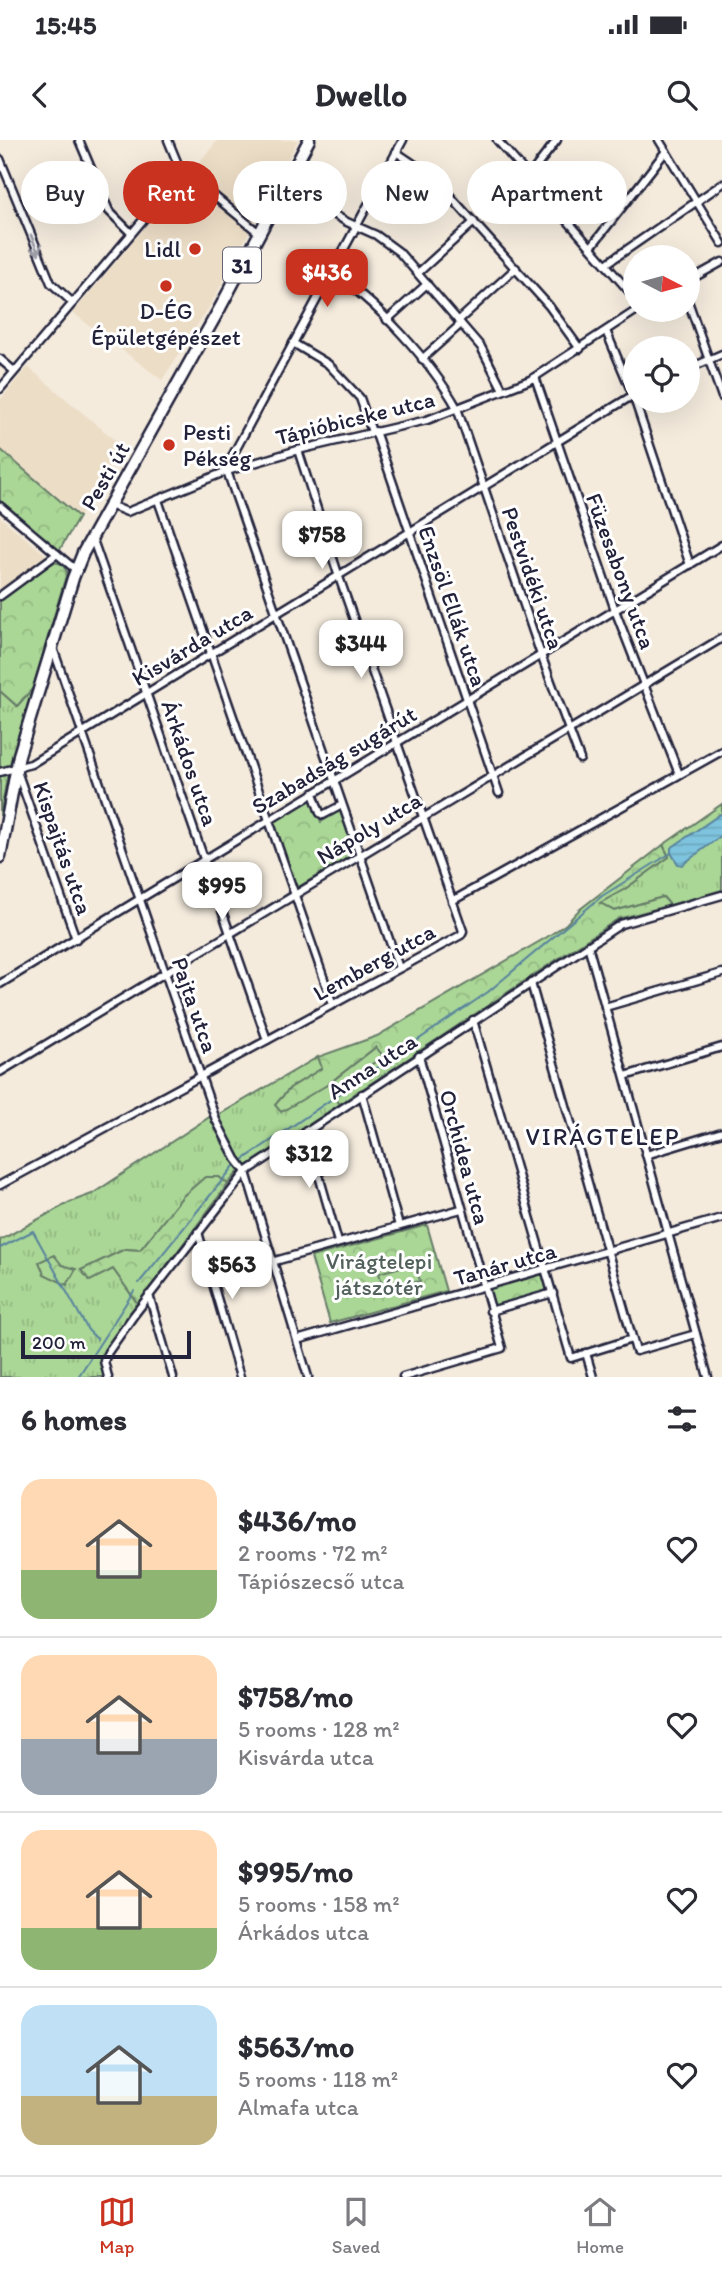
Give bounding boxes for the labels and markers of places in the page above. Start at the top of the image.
place label: Lidl [144,235,181,263]
marker: Lidl [187,241,203,257]
pin: $436 [286,250,368,309]
marker: D-ÉG Épületgépészet [158,278,174,294]
place label: D-ÉG Épületgépészet [91,297,241,351]
place label: Pesti Pékség [183,418,252,472]
marker: Pesti Pékség [161,437,177,453]
pin: $758 [281,512,363,571]
pin: $344 [320,620,402,680]
pin: $995 [181,862,263,922]
pin: $312 [268,1130,350,1190]
pin: $563 [191,1242,273,1301]

